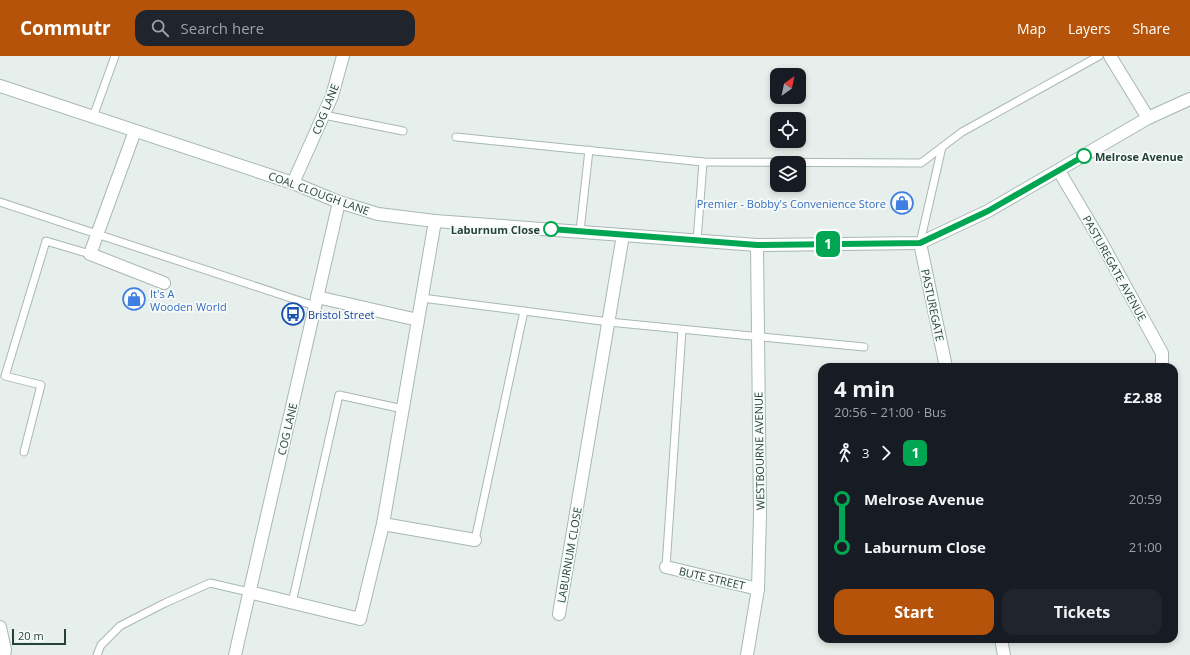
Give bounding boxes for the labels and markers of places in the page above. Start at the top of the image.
marker: Melrose Avenue [1076,148,1092,164]
place label: Melrose Avenue [1095,149,1184,164]
shop icon: Premier - Bobby's Convenience Store [889,190,915,216]
place label: Premier - Bobby's Convenience Store [697,196,886,211]
marker: Laburnum Close [543,221,559,237]
place label: Laburnum Close [451,222,540,237]
shop icon: It's A Wooden World [121,286,147,312]
place label: It's A Wooden World [150,286,227,314]
bus stop icon: Bristol Street [280,301,306,327]
place label: Bristol Street [308,307,375,322]

